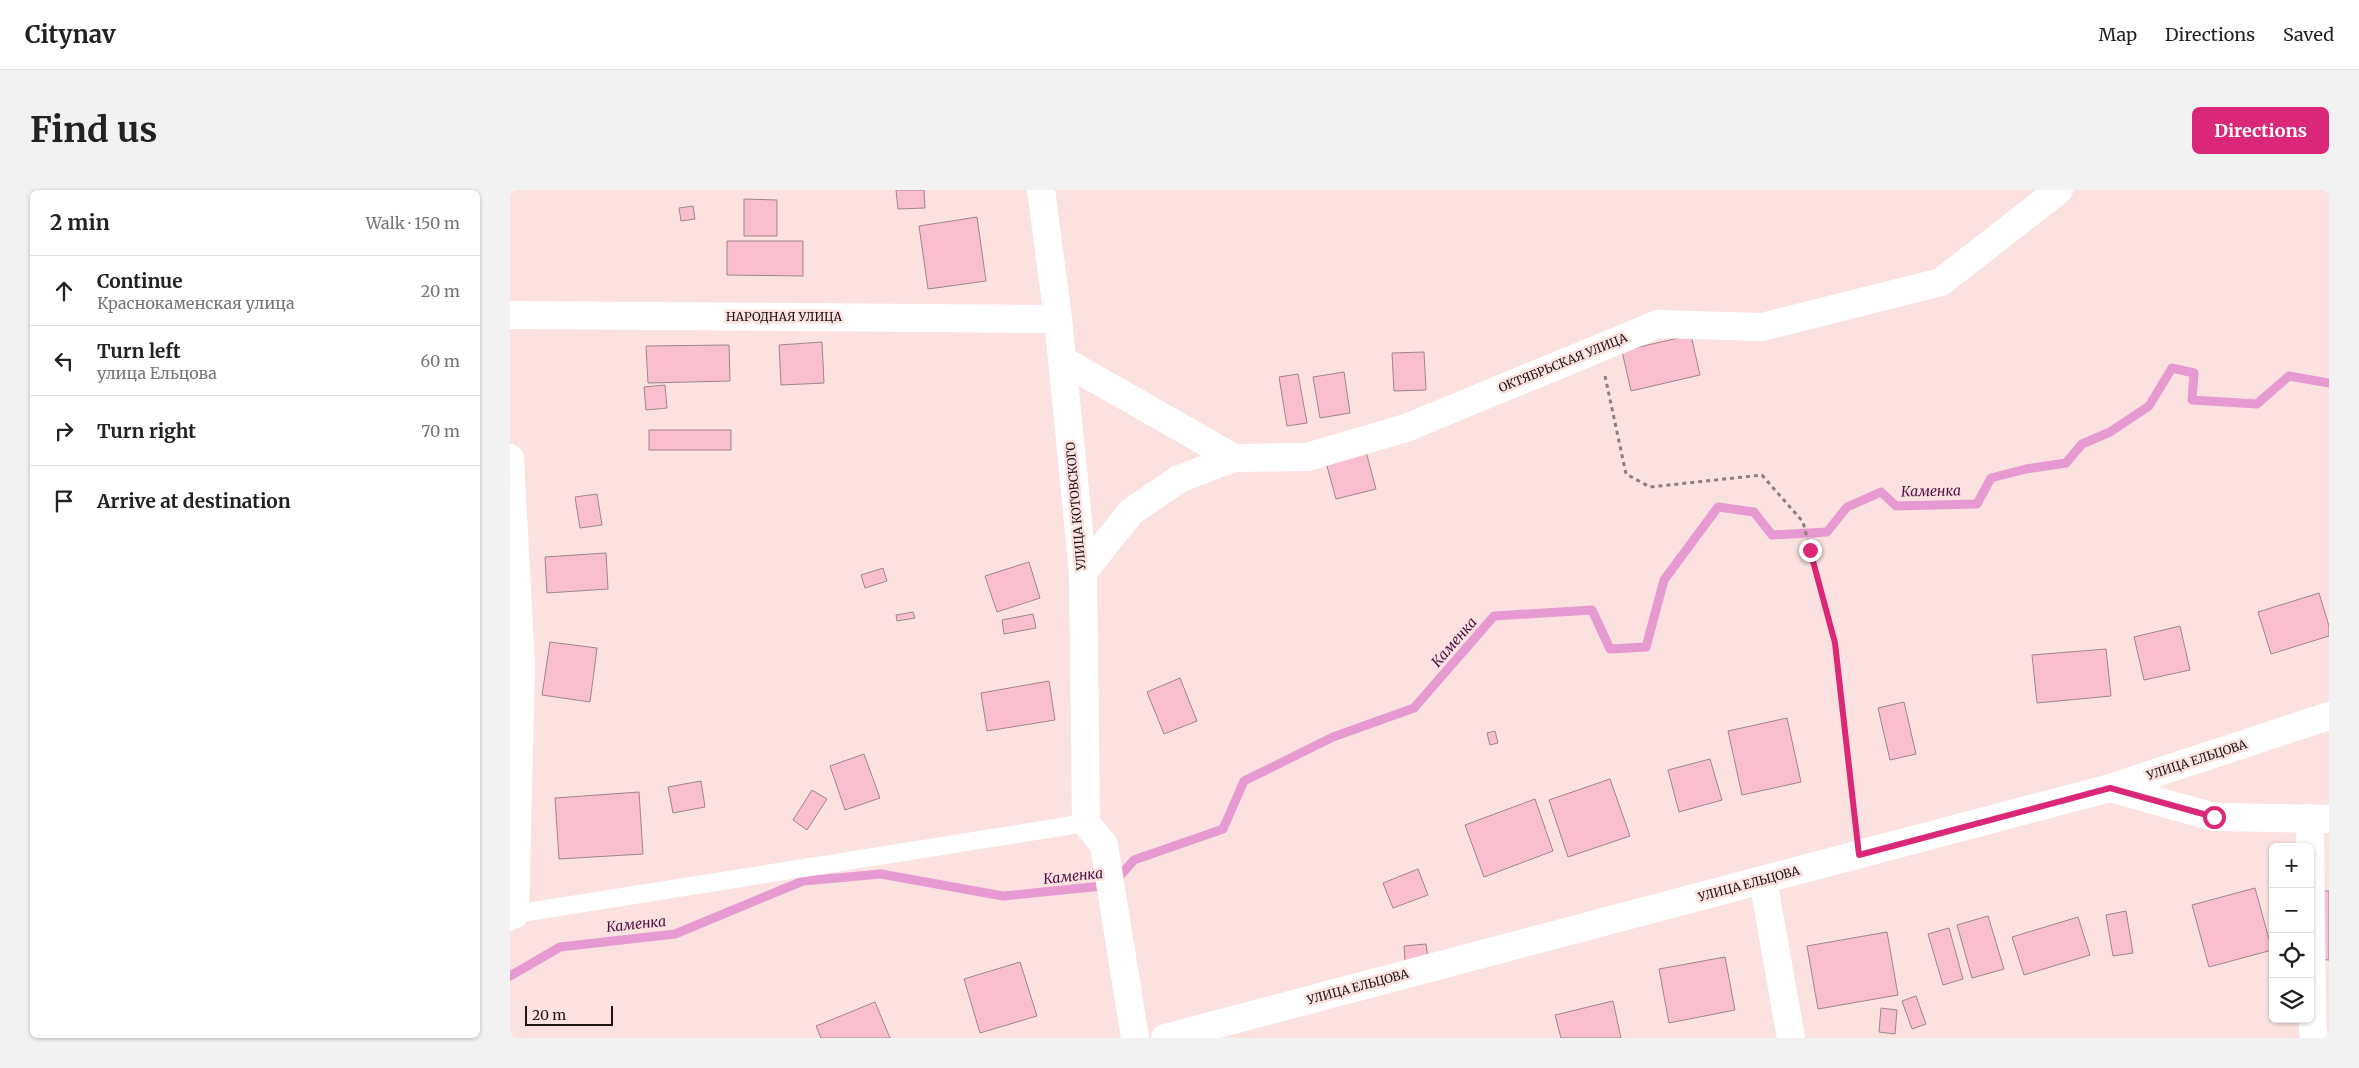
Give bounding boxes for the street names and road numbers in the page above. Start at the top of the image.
street label: НАРОДНАЯ УЛИЦА [726,309,843,324]
street label: ОКТЯБРЬСКАЯ УЛИЦА [1496,330,1630,395]
street label: УЛИЦА КОТОВСКОГО [1062,441,1089,572]
street label: УЛИЦА ЕЛЬЦОВА [2144,736,2249,783]
street label: УЛИЦА ЕЛЬЦОВА [1696,863,1802,905]
street label: УЛИЦА ЕЛЬЦОВА [1305,966,1411,1008]

